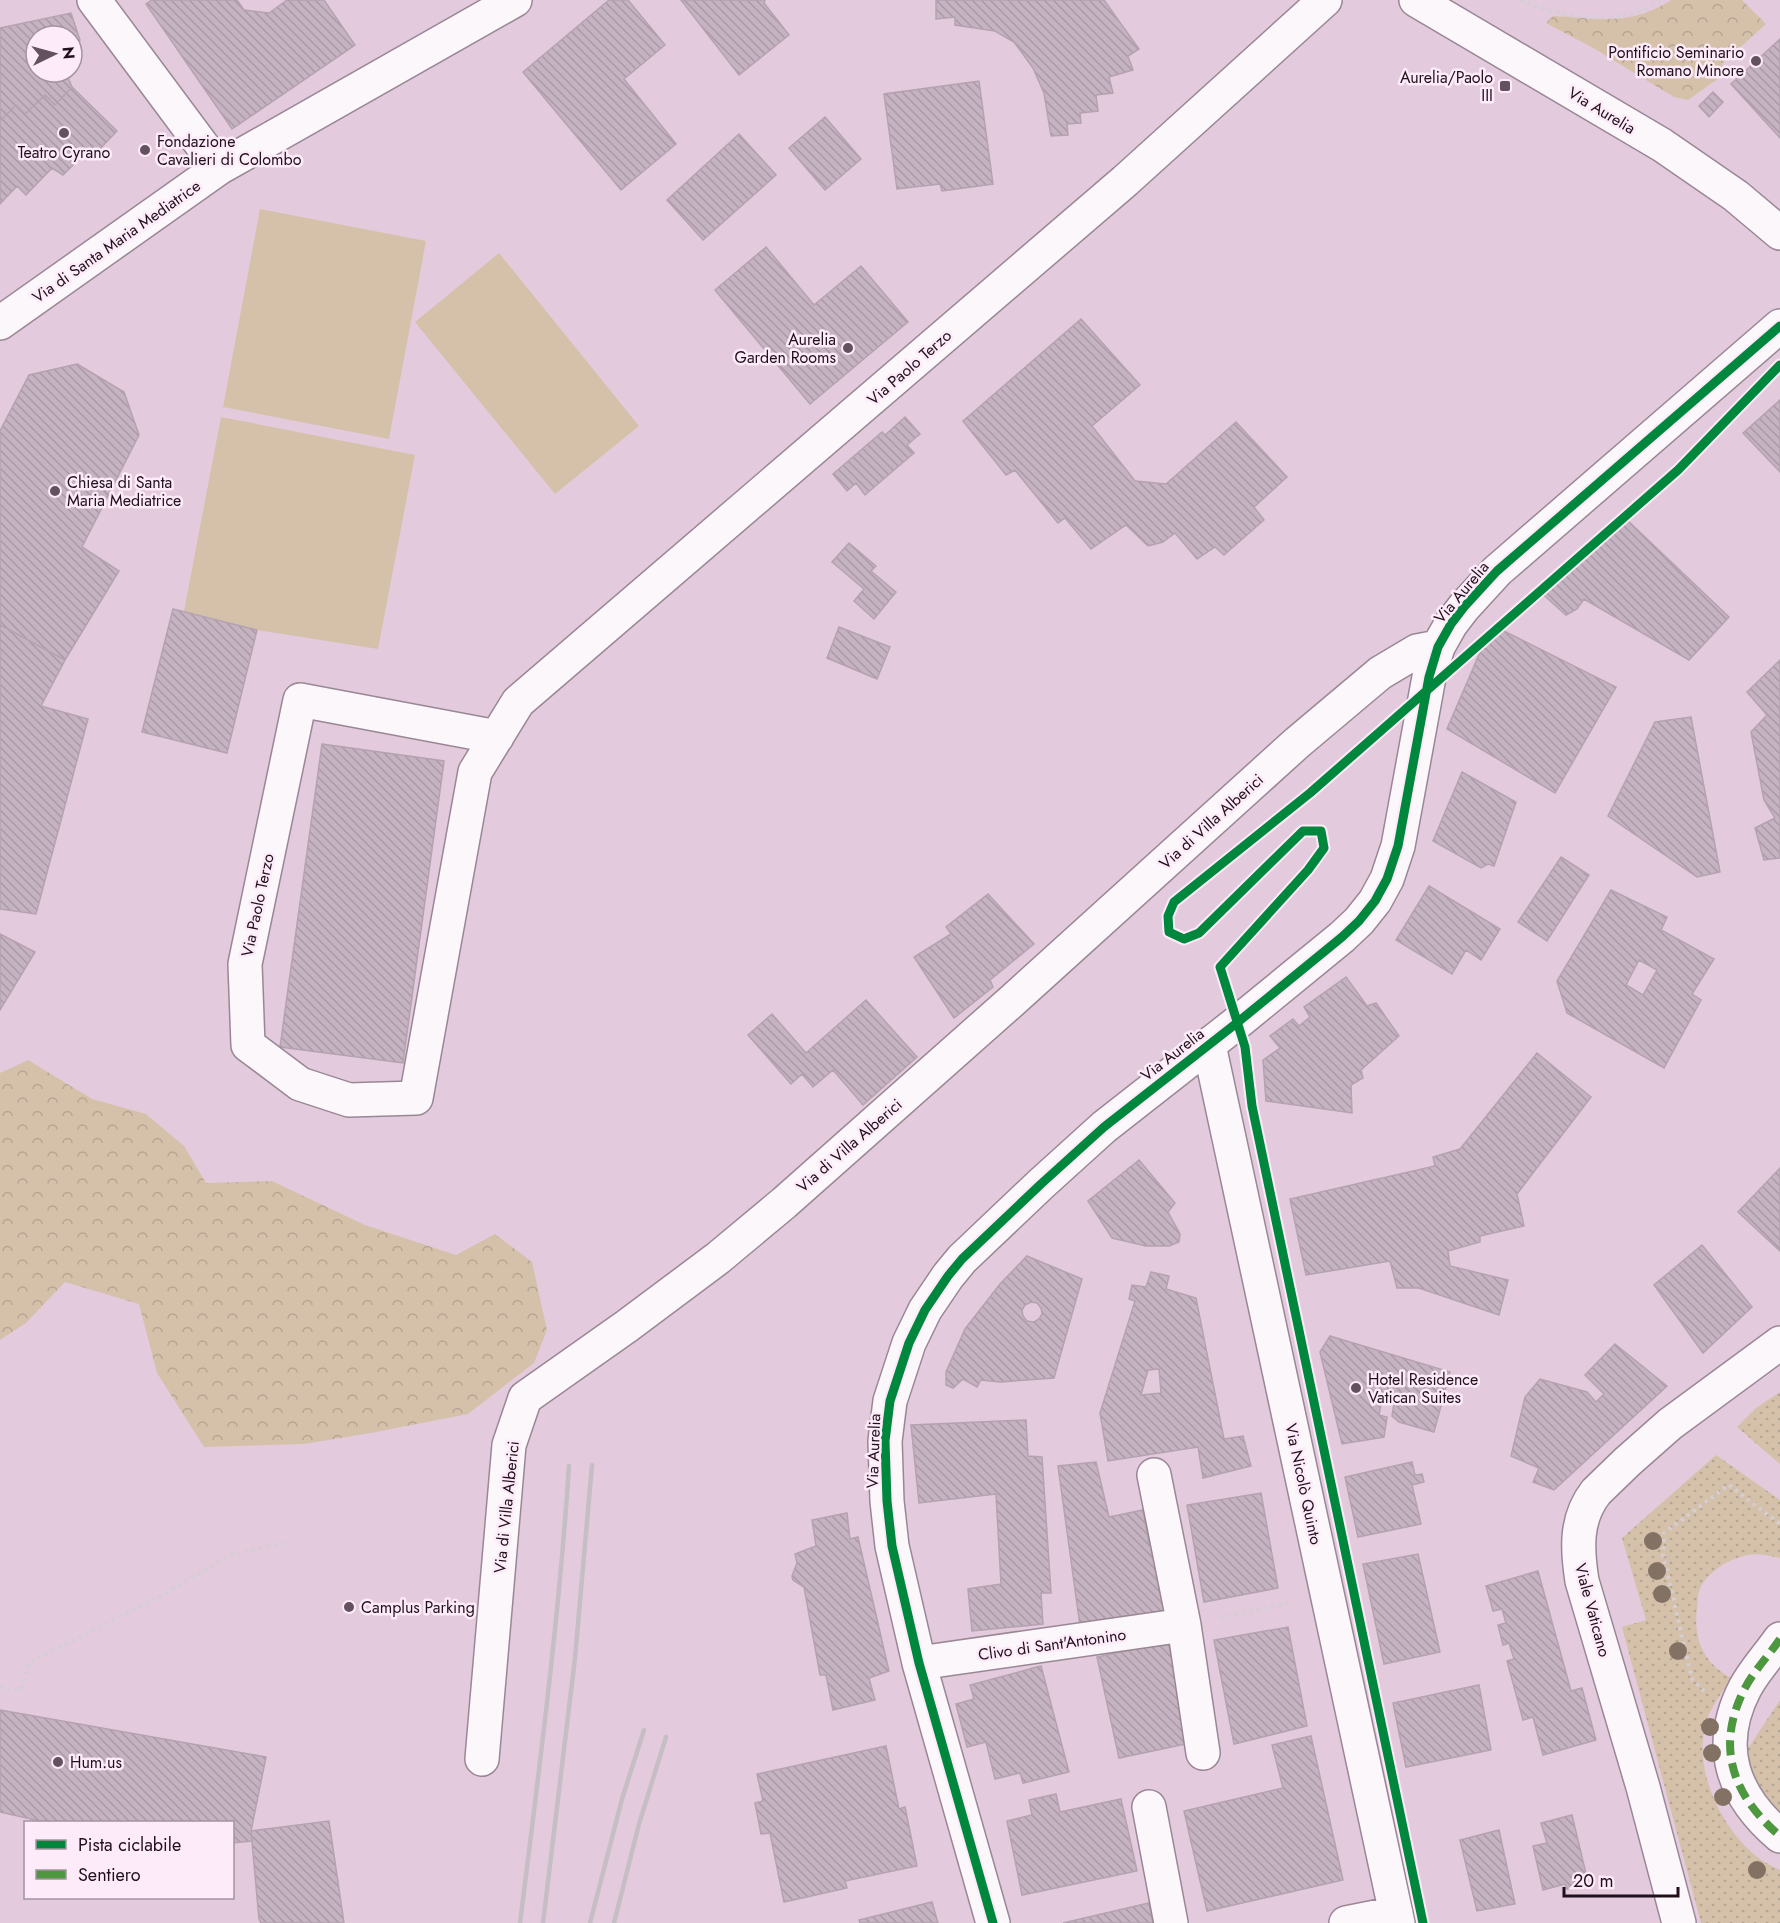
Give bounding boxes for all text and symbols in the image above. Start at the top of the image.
north arrow [24,24,84,84]
place label: Pontificio Seminario Romano Minore [1608,41,1744,82]
text: N [56,45,80,60]
marker: Pontificio Seminario Romano Minore [1749,54,1763,68]
place label: Aurelia/Paolo III [1400,66,1493,107]
marker: Aurelia/Paolo III [1498,79,1512,93]
street label: Via Aurelia [1564,81,1640,140]
marker: Teatro Cyrano [57,126,71,140]
place label: Fondazione Cavalieri di Colombo [157,130,302,171]
place label: Teatro Cyrano [18,141,111,164]
marker: Fondazione Cavalieri di Colombo [138,143,152,157]
street label: Via di Santa Maria Mediatrice [27,174,205,308]
street label: Via Paolo Terzo [862,324,957,411]
place label: Aurelia Garden Rooms [734,328,836,369]
marker: Aurelia Garden Rooms [841,341,855,355]
place label: Chiesa di Santa Maria Mediatrice [67,471,181,512]
marker: Chiesa di Santa Maria Mediatrice [48,484,62,498]
street label: Via Aurelia [1429,556,1494,628]
street label: Via di Villa Alberici [1154,768,1268,874]
street label: Via Paolo Terzo [235,851,280,959]
street label: Via Aurelia [1136,1022,1209,1087]
street label: Via di Villa Alberici [792,1093,907,1198]
place label: Hotel Residence Vatican Suites [1368,1368,1478,1409]
marker: Hotel Residence Vatican Suites [1349,1381,1363,1395]
street label: Via Aurelia [861,1413,886,1489]
street label: Via Nicolò Quinto [1279,1421,1328,1547]
street label: Via di Villa Alberici [488,1440,525,1574]
street label: Viale Vaticano [1569,1561,1616,1660]
place label: Camplus Parking [361,1596,475,1619]
marker: Camplus Parking [342,1600,356,1614]
street label: Clivo di Sant'Antonino [977,1623,1128,1666]
place label: Hum.us [70,1751,122,1774]
marker: Hum.us [51,1755,65,1769]
legend [24,1821,234,1899]
text: Pista ciclabile [78,1832,181,1858]
scale bar [1564,1860,1678,1898]
text: Sentiero [78,1862,141,1888]
text: 20 m [1573,1868,1613,1894]

